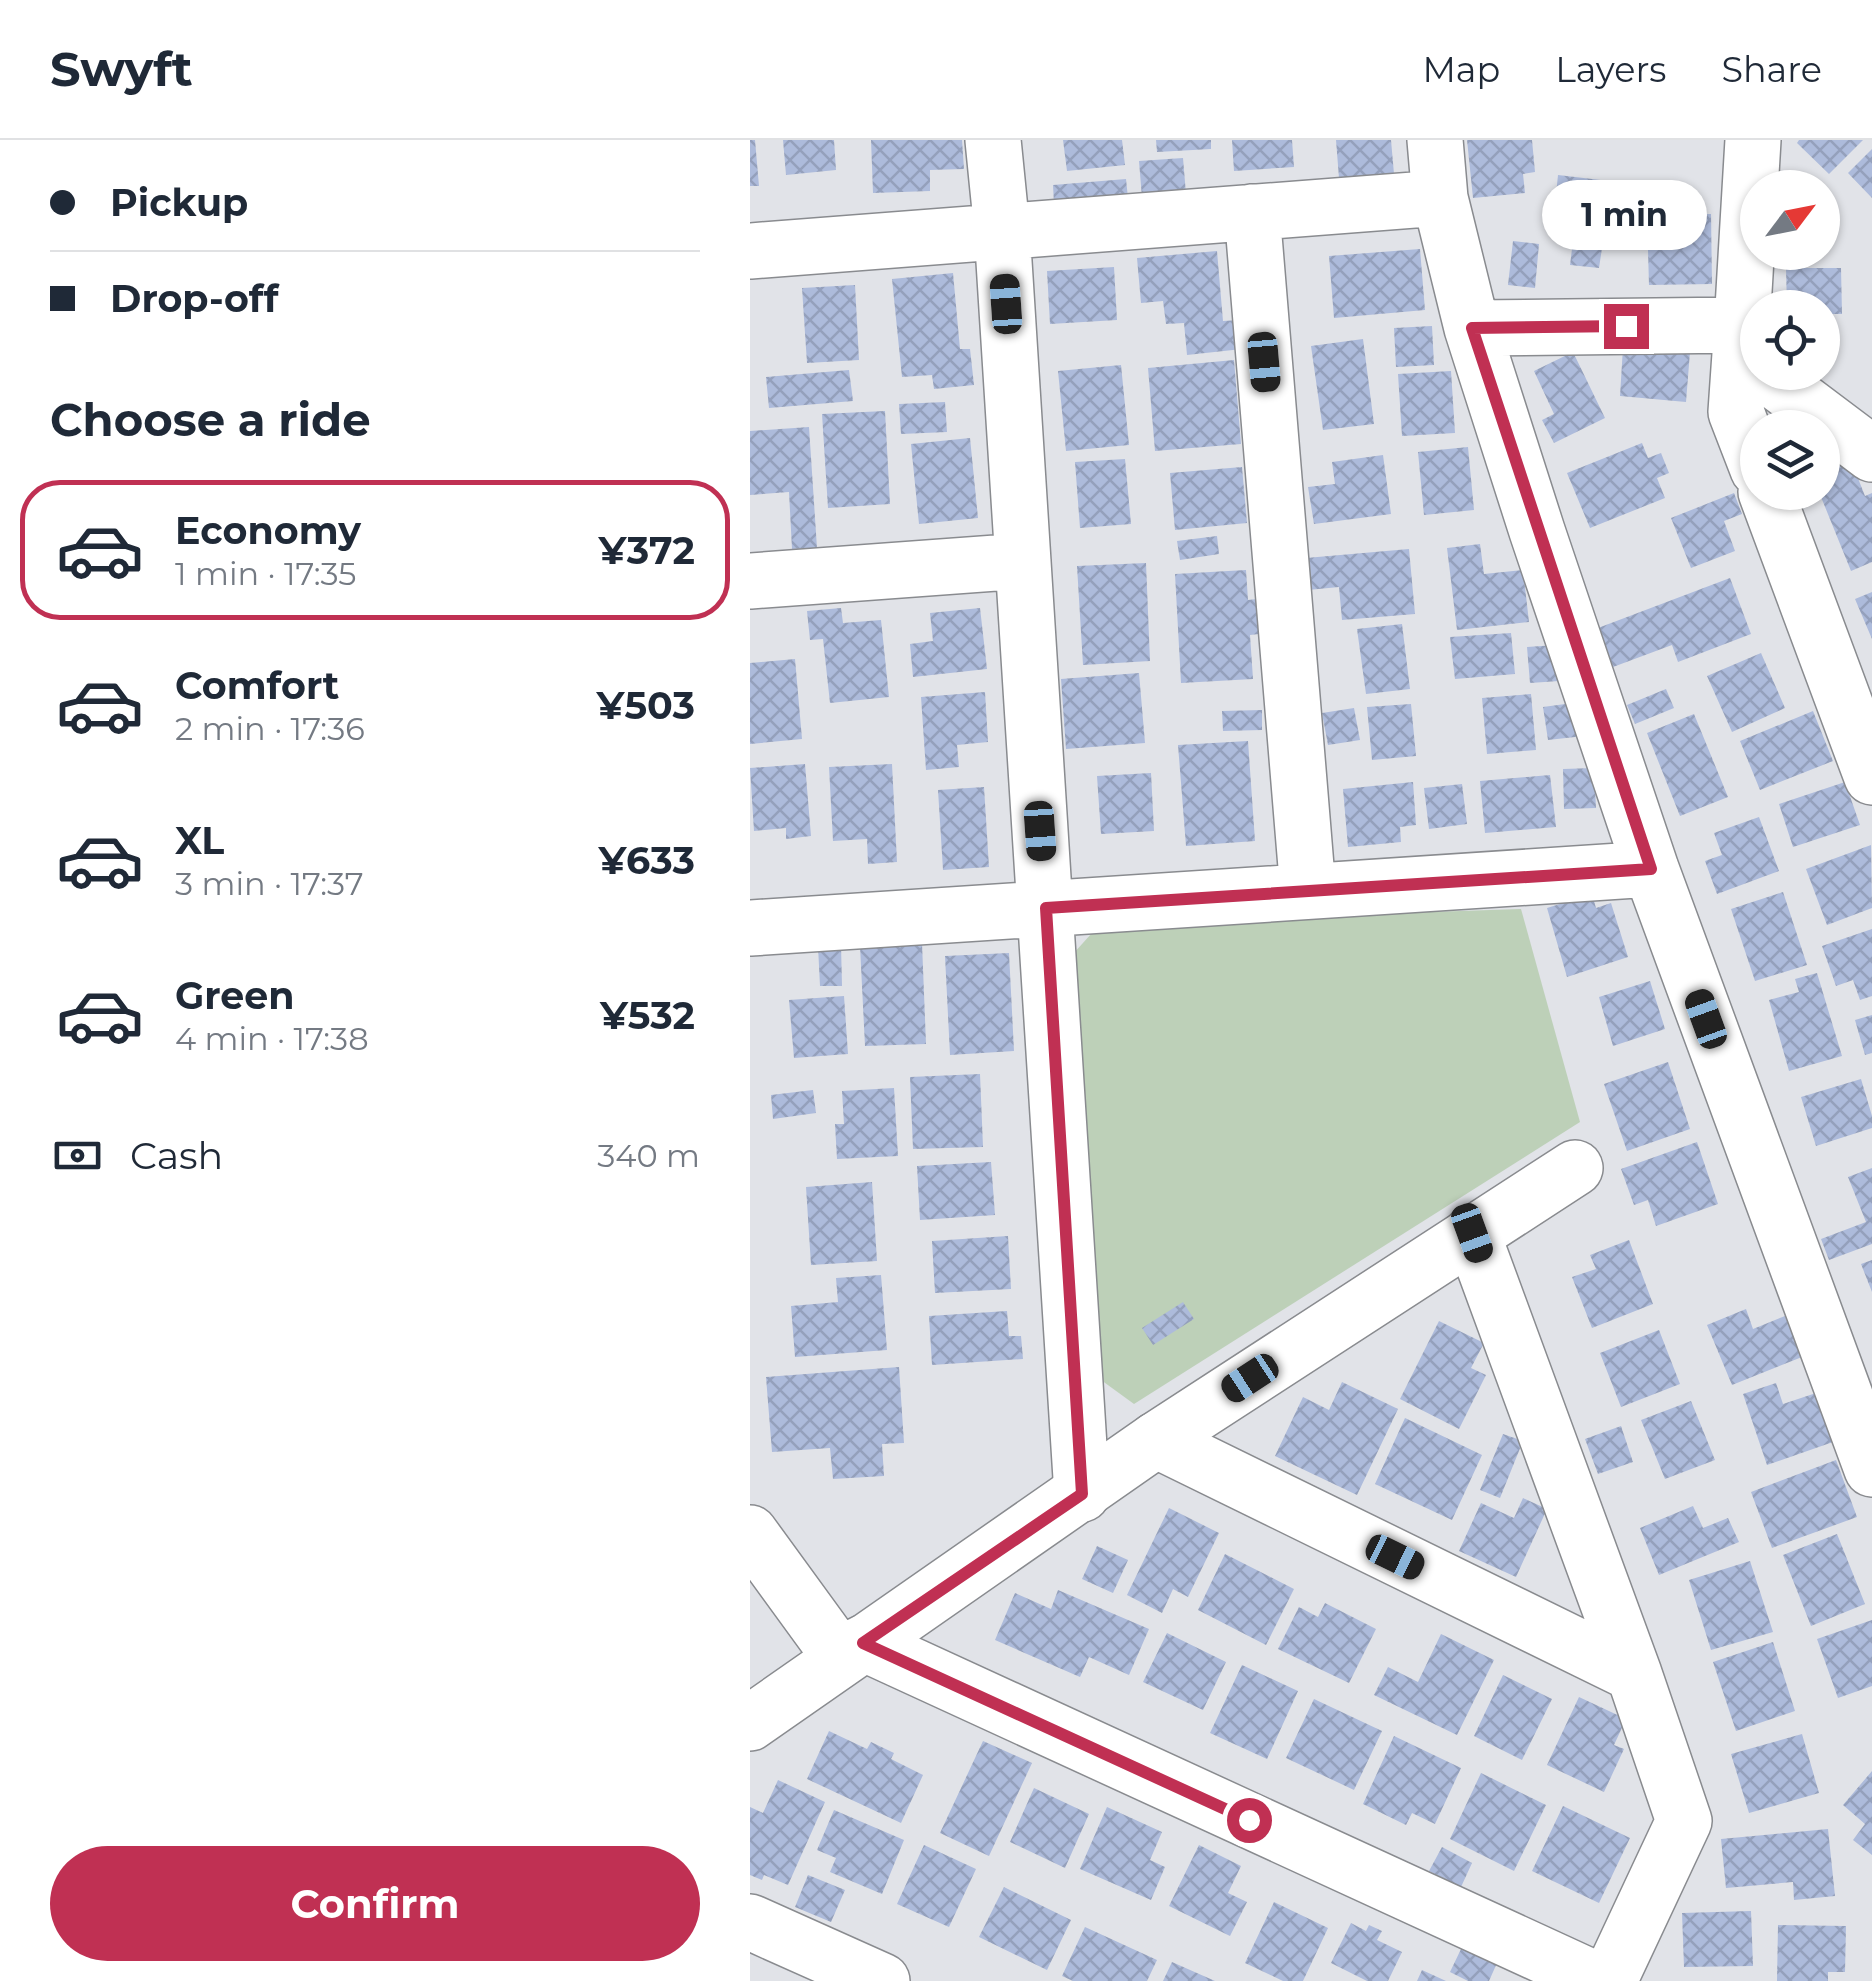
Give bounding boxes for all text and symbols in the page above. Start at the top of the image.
text: Swyft [50,40,193,98]
text: Map [1422,48,1500,91]
text: Layers [1555,48,1666,91]
text: Share [1721,48,1822,91]
north arrow [1740,170,1840,270]
map controls [1740,170,1840,510]
text: Pickup [110,179,248,226]
callout: 1 min [1544,181,1708,251]
text: 1 min [1581,195,1668,234]
car [989,273,1023,335]
text: Drop-off [110,275,279,322]
button: locate [1740,290,1840,390]
route end [1604,304,1649,349]
car [1246,331,1282,393]
text: Choose a ride [50,392,371,447]
button: layers [1740,410,1840,510]
icon: car [55,505,145,595]
text: Economy [175,507,361,554]
text: ¥372 [599,527,695,574]
text: 1 min · 17:35 [175,554,356,593]
icon: car [55,660,145,750]
text: Comfort [175,662,339,709]
text: ¥503 [597,682,695,729]
text: 2 min · 17:36 [175,709,365,748]
car [1023,800,1057,862]
icon: car [55,815,145,905]
text: XL [175,817,224,864]
text: ¥633 [599,837,695,884]
text: 3 min · 17:37 [175,864,364,903]
icon: car [55,970,145,1060]
text: Green [175,972,295,1019]
car [1682,986,1730,1052]
text: ¥532 [600,992,695,1039]
text: 4 min · 17:38 [175,1019,369,1058]
icon: cash [50,1128,105,1183]
text: Cash [130,1132,223,1179]
text: 340 m [597,1136,700,1175]
car [1448,1200,1496,1266]
car [1217,1349,1283,1407]
car [1361,1530,1429,1584]
route start [1227,1798,1272,1843]
button: Confirm [50,1846,700,1961]

